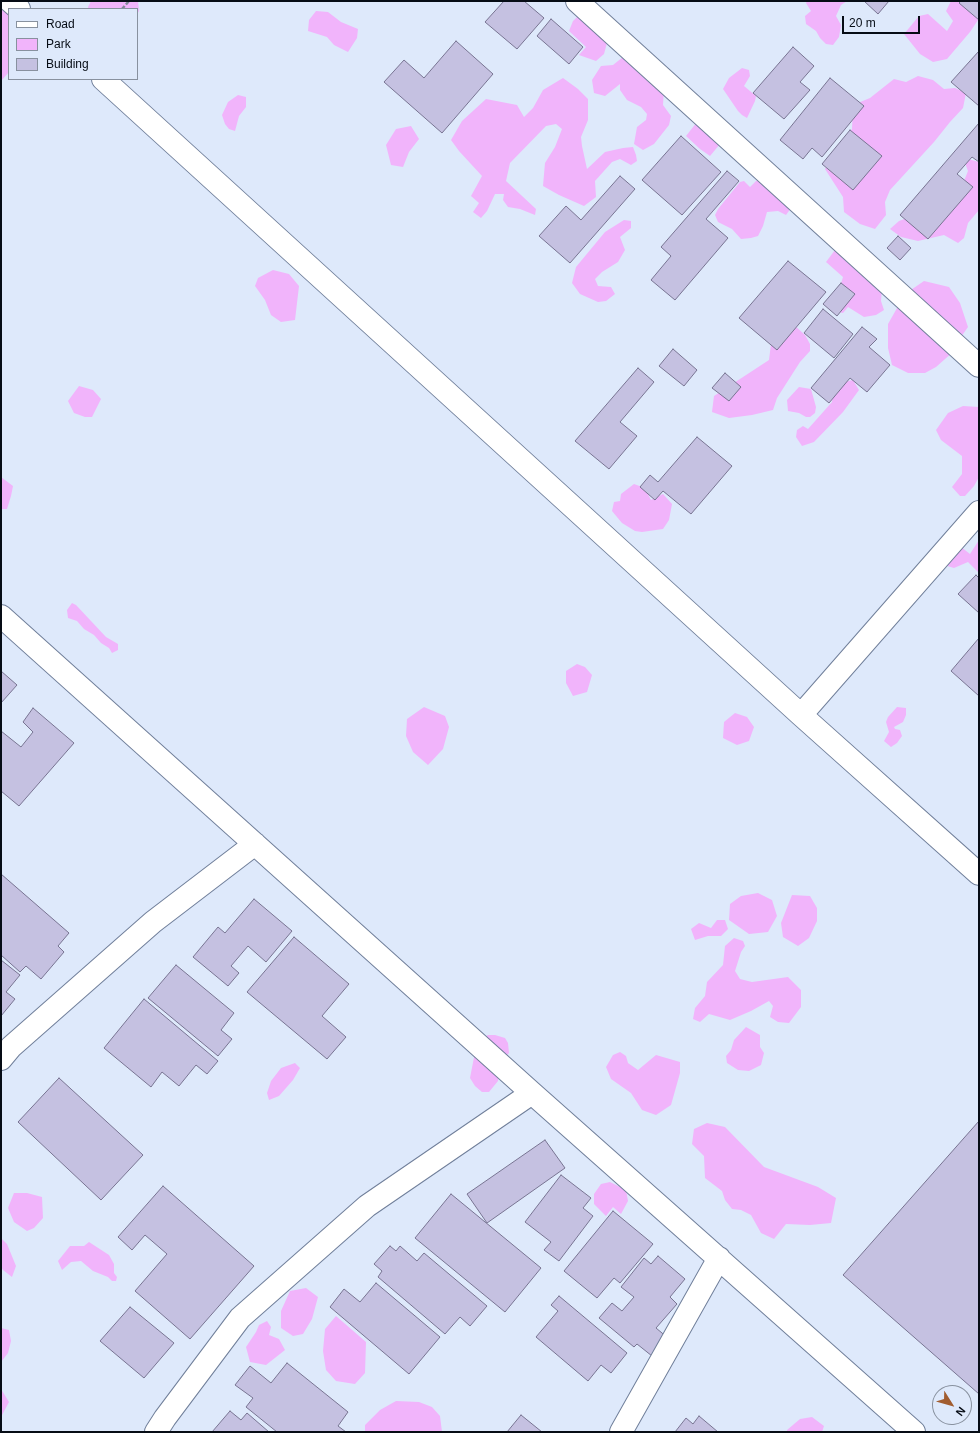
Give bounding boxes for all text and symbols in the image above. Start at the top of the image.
legend [8,8,138,80]
scale bar [844,8,922,34]
text: 20 m [849,16,876,30]
text: Road [46,17,75,31]
text: Park [46,37,71,51]
text: Building [46,57,89,71]
north arrow [932,1385,972,1425]
text: N [954,1405,968,1418]

